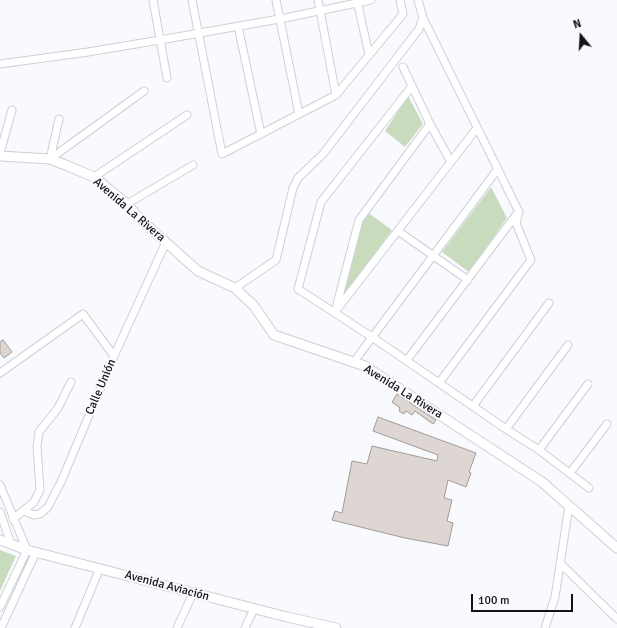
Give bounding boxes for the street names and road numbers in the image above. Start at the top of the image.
street label: Avenida La Rivera [90,175,168,245]
street label: Calle Unión [83,357,119,417]
street label: Avenida La Rivera [361,362,445,422]
street label: Avenida Aviación [123,568,211,604]

